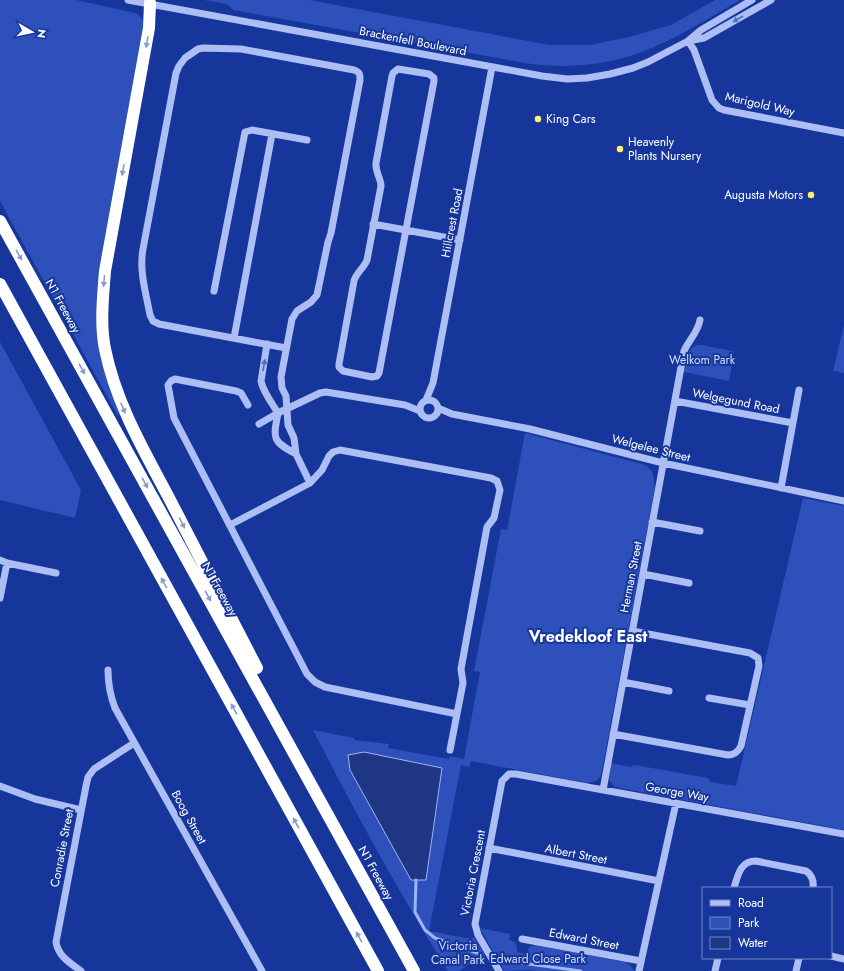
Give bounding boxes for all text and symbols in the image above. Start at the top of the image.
north arrow [12,12,52,52]
one-way arrow [732,16,743,22]
street label: Brackenfell Boulevard [358,22,468,60]
text: N [33,28,50,39]
one-way arrow [144,36,150,48]
street label: Marigold Way [723,87,797,121]
place label: King Cars [546,110,596,128]
marker: King Cars [533,114,543,124]
place label: Heavenly Plants Nursery [628,133,702,165]
marker: Heavenly Plants Nursery [615,144,625,154]
one-way arrow [120,164,126,176]
place label: Augusta Motors [724,186,803,204]
street label: Hillcrest Road [436,187,468,259]
marker: Augusta Motors [806,190,816,200]
one-way arrow [15,249,22,261]
one-way arrow [101,275,108,287]
street label: N1 Freeway [41,276,86,337]
park label: Welkom Park [669,351,736,369]
one-way arrow [261,359,267,371]
one-way arrow [78,363,85,375]
street label: Welgegund Road [691,384,781,418]
one-way arrow [120,402,126,413]
street label: Welgelee Street [610,430,692,466]
one-way arrow [141,477,148,489]
one-way arrow [179,518,185,529]
street label: Herman Street [615,540,647,614]
street label: N1 Freeway [198,559,243,620]
one-way arrow [161,577,168,589]
one-way arrow [204,591,211,602]
district label: Vredekloof East [528,625,648,648]
one-way arrow [230,703,237,715]
street label: George Way [644,778,711,807]
street label: Boog Street [167,787,211,847]
street label: Conradie Street [46,807,78,889]
one-way arrow [293,817,300,829]
street label: Victoria Crescent [456,828,490,917]
street label: Albert Street [543,839,609,869]
street label: N1 Freeway [354,843,399,904]
legend [702,887,832,959]
text: Road [738,894,764,912]
text: Park [738,914,760,932]
street label: Edward Street [548,923,620,955]
one-way arrow [356,931,363,943]
text: Water [738,934,769,952]
park label: Victoria Canal Park [431,937,486,969]
park label: Edward Close Park [490,950,586,968]

